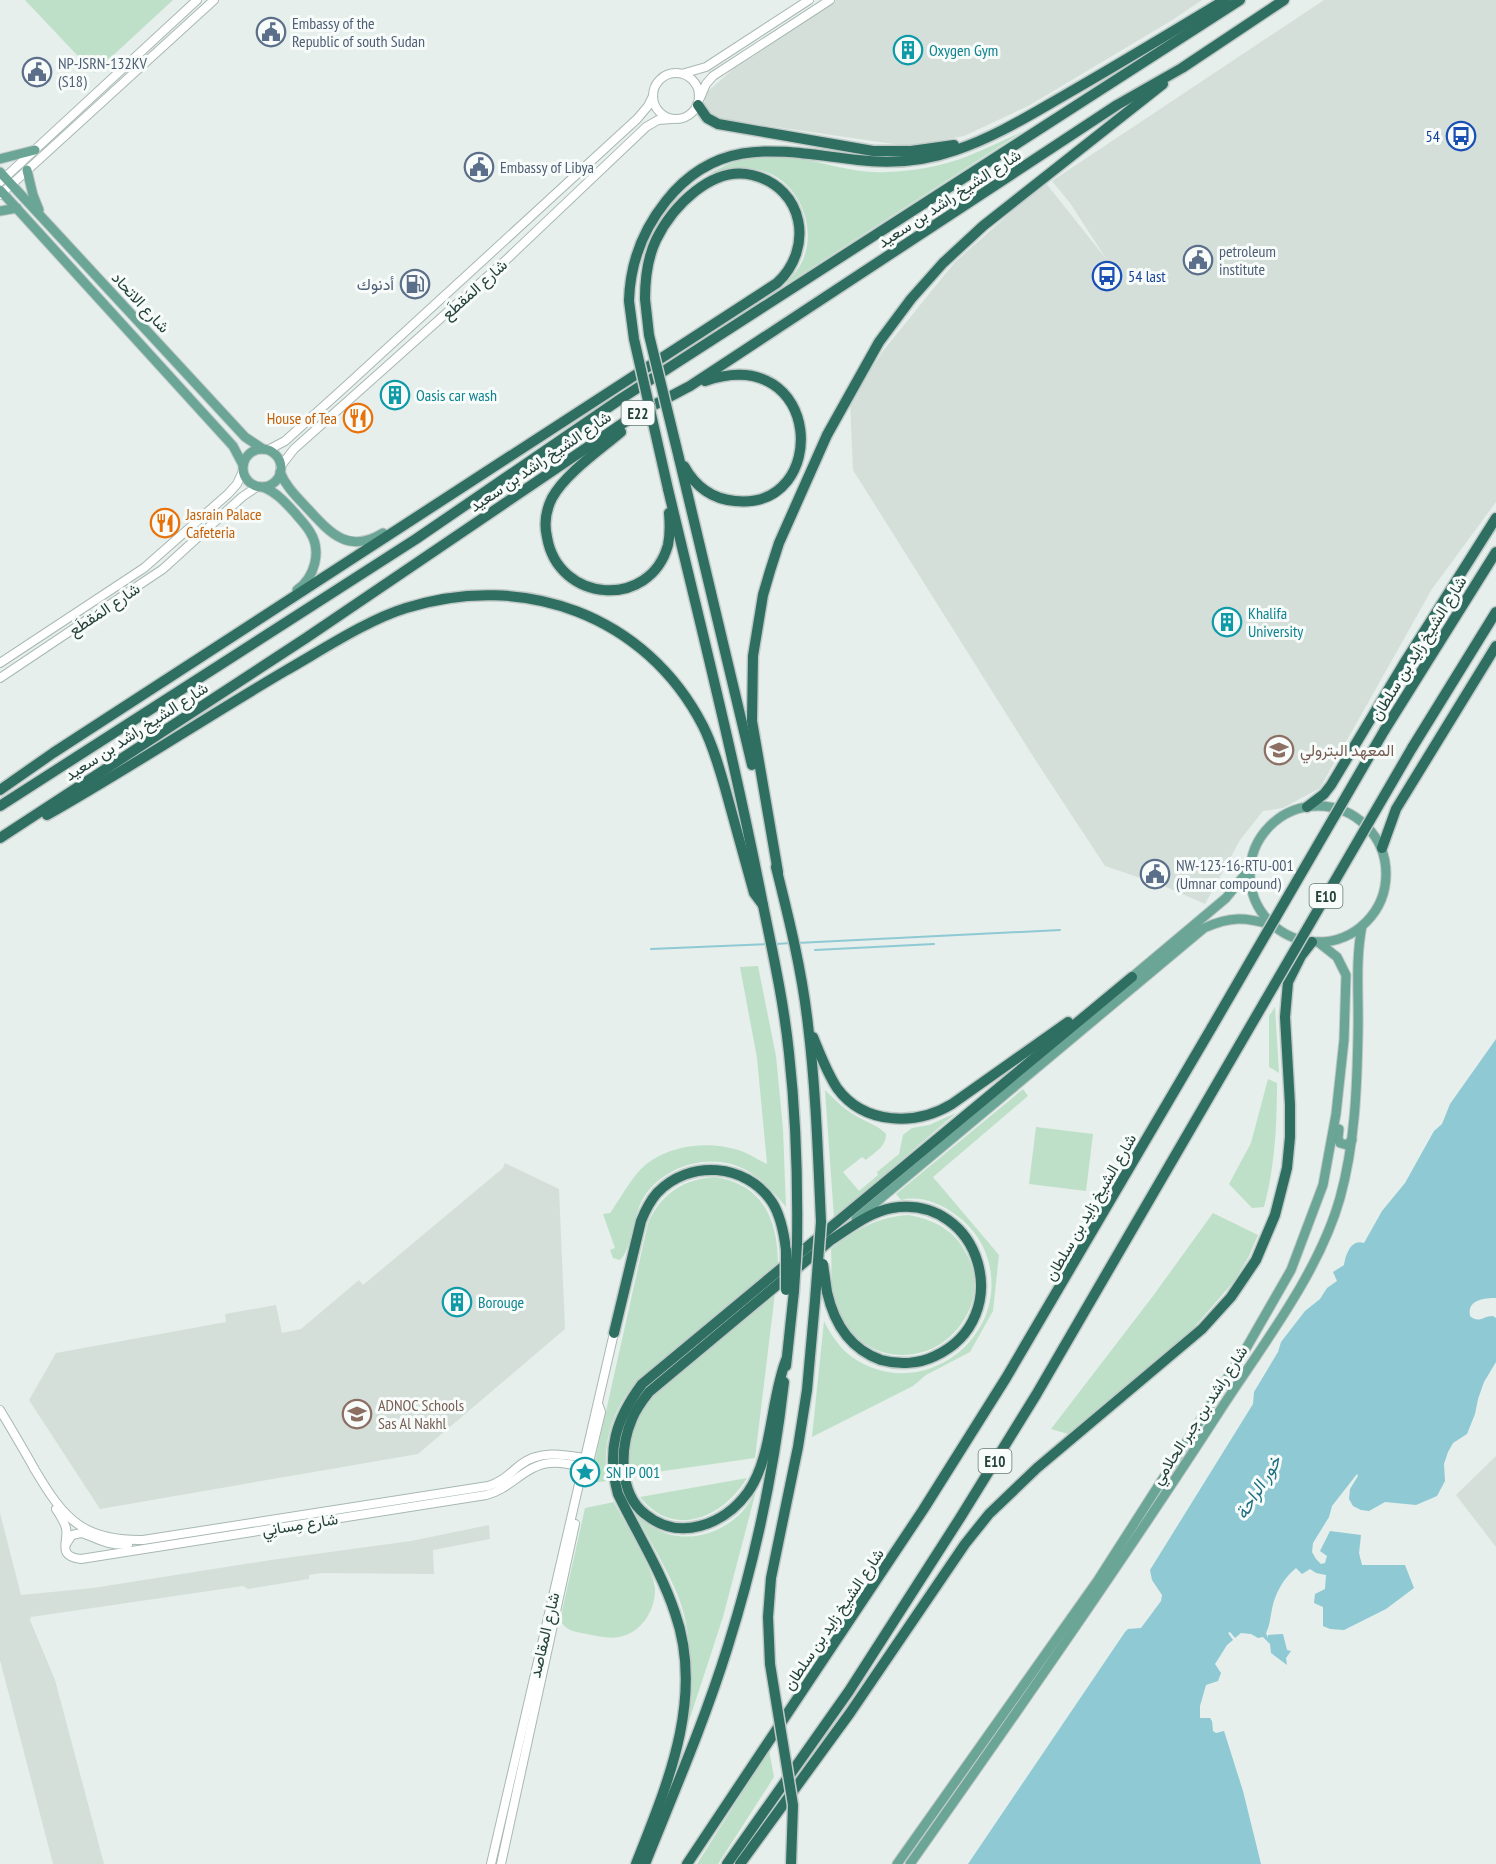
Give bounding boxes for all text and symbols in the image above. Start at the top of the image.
place label: Embassy of the Republic of south Sudan [292,13,425,51]
public building icon: Embassy of the Republic of south Sudan [255,16,287,48]
building icon: Oxygen Gym [892,34,924,66]
place label: Oxygen Gym [929,40,998,60]
place label: NP-JSRN-132KV (S18) [58,53,147,91]
public building icon: NP-JSRN-132KV (S18) [21,56,53,88]
bus stop icon: 54 [1445,120,1477,152]
place label: 54 [1426,126,1440,146]
street label: شارع الشيخ راشد بن سعيد [874,144,1025,253]
public building icon: Embassy of Libya [463,151,495,183]
place label: Embassy of Libya [500,157,594,177]
place label: petroleum institute [1219,241,1276,279]
public building icon: petroleum institute [1182,244,1214,276]
street label: شارع المَقطَع [437,254,512,325]
bus stop icon: 54 last [1091,260,1123,292]
place label: 54 last [1128,266,1166,286]
street label: شارع الاتحاد [106,267,174,338]
fuel station icon: أدنوك [399,268,431,300]
place label: أدنوك [357,274,394,295]
building icon: Oasis car wash [379,379,411,411]
place label: Oasis car wash [416,385,497,405]
road number: E22 [622,401,654,425]
restaurant icon: House of Tea [342,402,374,434]
street label: شارع الشيخ راشد بن سعيد [465,406,616,518]
place label: House of Tea [267,408,337,428]
place label: Jasrain Palace Cafeteria [185,504,262,542]
restaurant icon: Jasrain Palace Cafeteria [149,507,181,539]
street label: شارع الشيخ زايد بن سلطان [1365,572,1472,725]
street label: شارع المَقطَع [65,578,144,642]
place label: Khalifa University [1248,603,1303,641]
building icon: Khalifa University [1211,606,1243,638]
street label: شارع الشيخ راشد بن سعيد [61,677,212,786]
school or university icon: المعهد البترولي [1263,734,1295,766]
place label: المعهد البترولي [1300,740,1394,764]
place label: NW-123-16-RTU-001 (Umnar compound) [1176,855,1294,893]
public building icon: NW-123-16-RTU-001 (Umnar compound) [1139,858,1171,890]
road number: E10 [1310,884,1342,908]
street label: شارع الشيخ زايد بن سلطان [1040,1130,1142,1285]
building icon: Borouge [441,1286,473,1318]
place label: Borouge [478,1292,524,1312]
street label: شارع راشد بن جبر الحلامي [1147,1342,1255,1490]
place label: ADNOC Schools Sas Al Nakhl [378,1395,464,1433]
school or university icon: ADNOC Schools Sas Al Nakhl [341,1398,373,1430]
road number: E10 [978,1449,1012,1473]
water label: خور الراحة [1230,1450,1287,1523]
place icon: SN IP 001 [569,1456,601,1488]
place label: SN IP 001 [606,1462,660,1482]
street label: شارع مِسانِي [261,1508,340,1544]
street label: شارع الشيخ زايد بن سلطان [778,1544,890,1695]
street label: شارع المقاصد [524,1590,565,1680]

